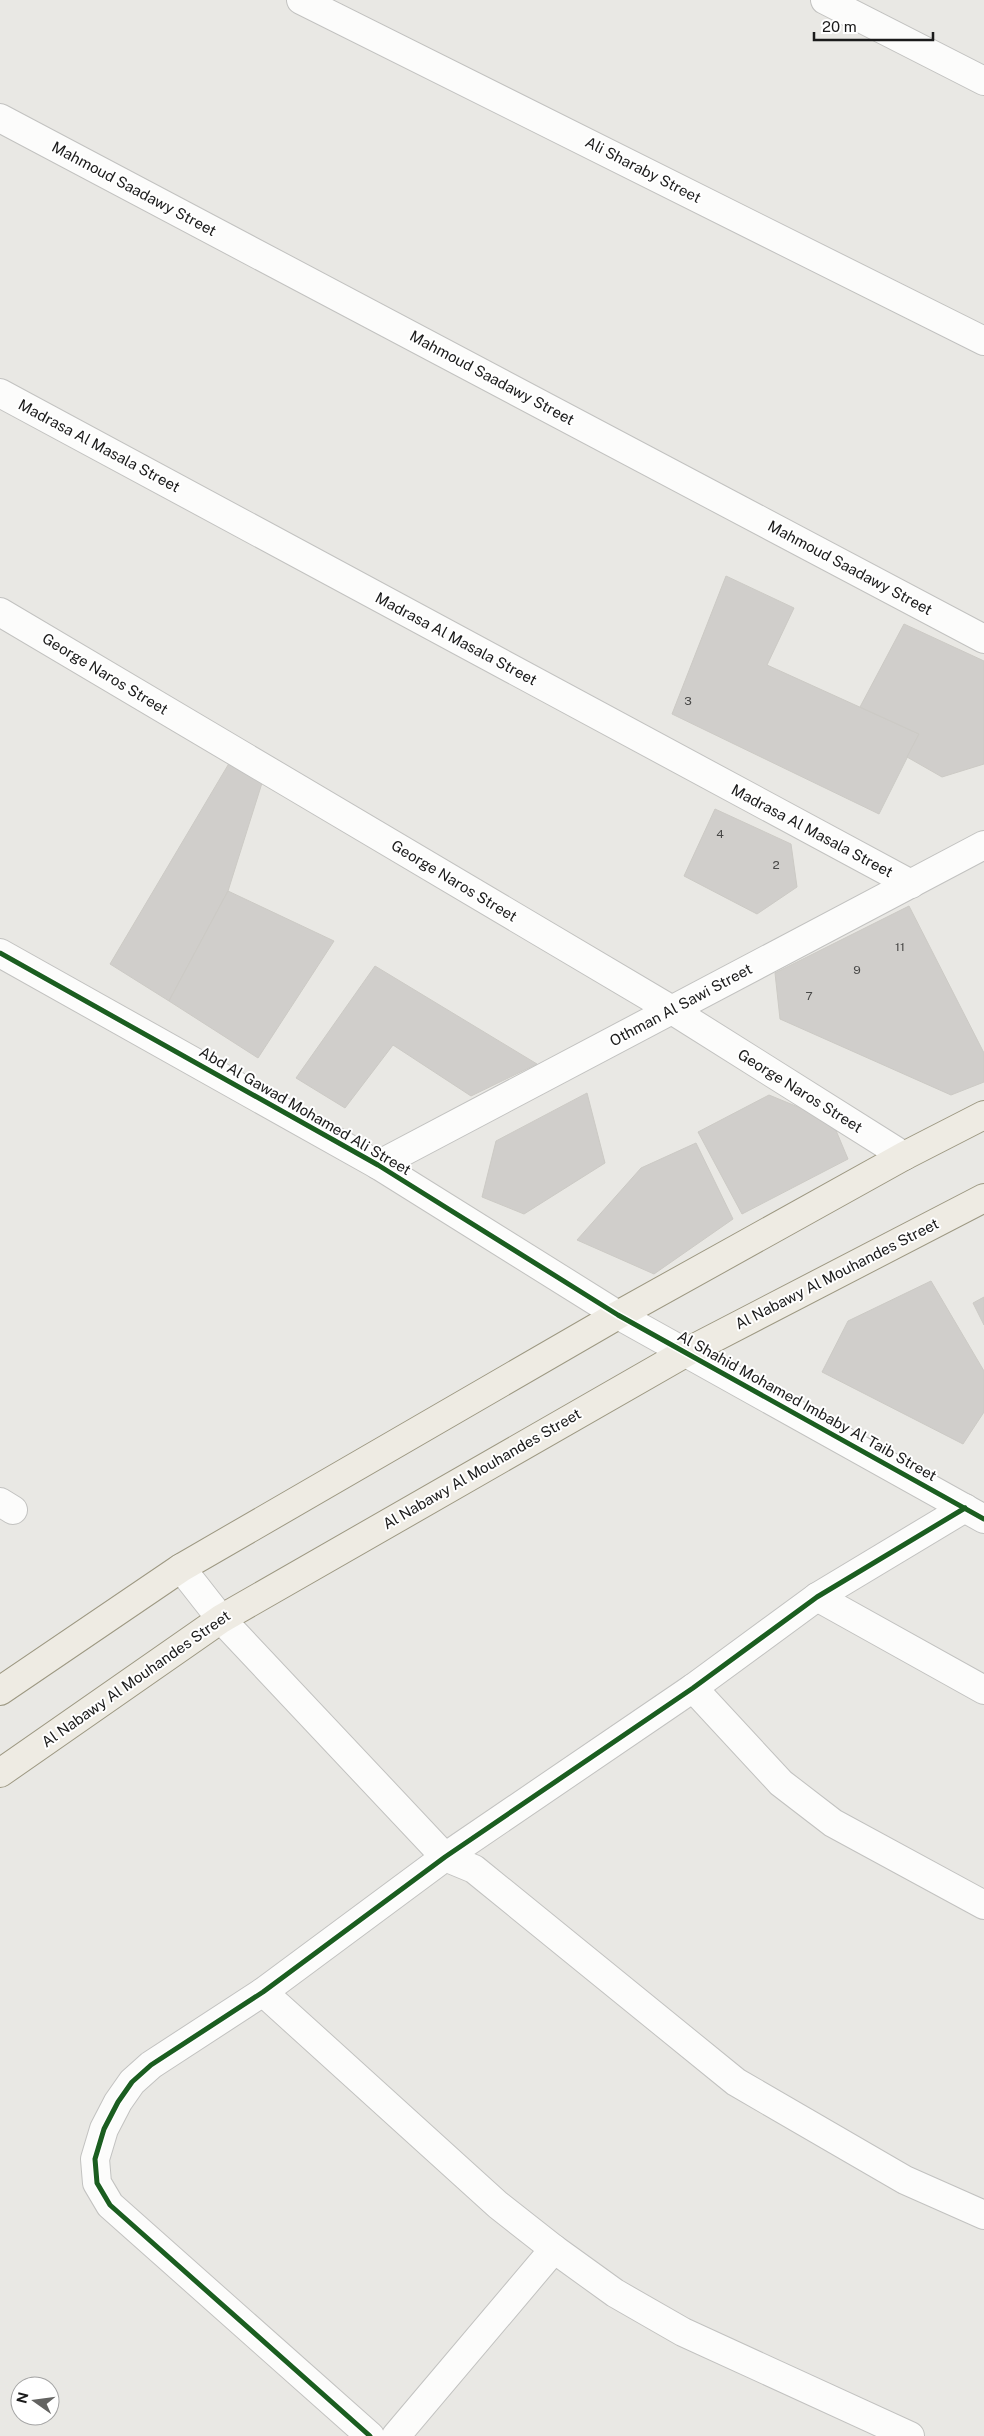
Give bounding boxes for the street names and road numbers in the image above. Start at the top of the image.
street label: Ali Sharaby Street [583,133,704,206]
street label: Mahmoud Saadawy Street [49,138,219,239]
street label: Mahmoud Saadawy Street [407,327,577,428]
street label: Madrasa Al Masala Street [16,396,183,495]
street label: Mahmoud Saadawy Street [765,517,935,618]
street label: Madrasa Al Masala Street [373,589,540,688]
street label: George Naros Street [39,629,171,718]
street label: Madrasa Al Masala Street [729,781,896,880]
street label: George Naros Street [388,836,520,925]
street label: Othman Al Sawi Street [607,960,755,1049]
street label: Abd Al Gawad Mohamed Ali Street [196,1043,414,1178]
street label: George Naros Street [735,1045,866,1136]
street label: Al Nabawy Al Mouhandes Street [732,1215,941,1332]
street label: Al Shahid Mohamed Imbaby Al Taib Street [675,1327,940,1484]
street label: Al Nabawy Al Mouhandes Street [380,1405,584,1532]
street label: Al Nabawy Al Mouhandes Street [38,1607,233,1750]

